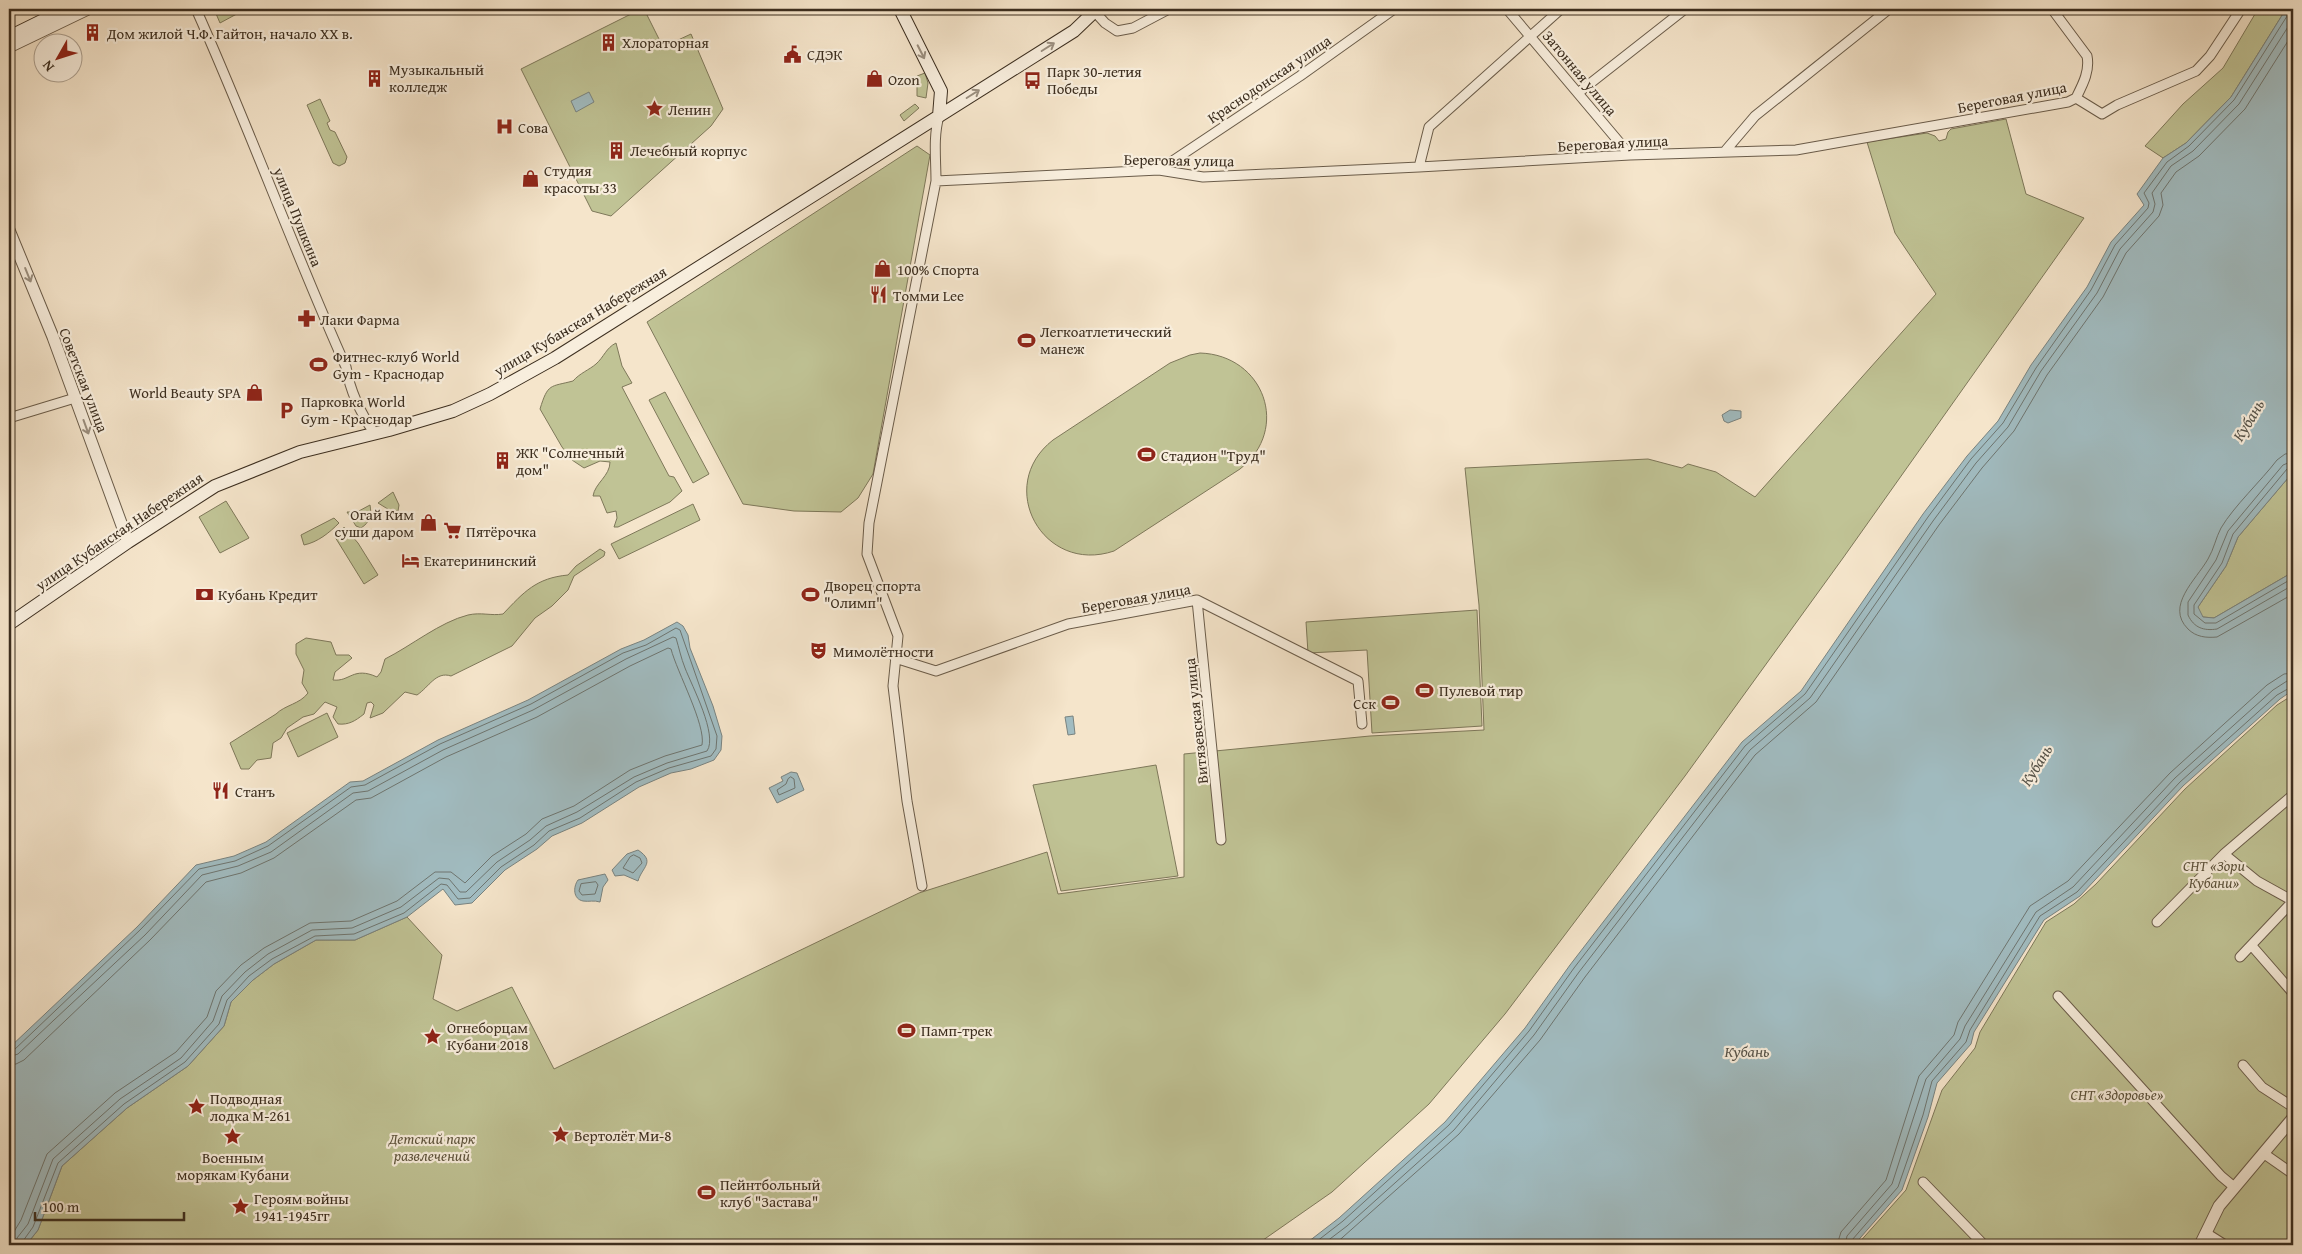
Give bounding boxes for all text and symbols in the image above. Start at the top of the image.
building icon: Дом жилой Ч.Ф. Гайтон, начало XX в. [83,23,103,43]
place label: Дом жилой Ч.Ф. Гайтон, начало XX в. [106,23,353,44]
street label: Затонная улица [1538,26,1623,121]
street label: Краснодонская улица [1203,29,1336,128]
north arrow [32,32,82,82]
building icon: Хлораторная [598,32,618,52]
place label: Хлораторная [622,32,709,53]
one-way arrow [1041,42,1055,52]
public building icon: СДЭК [783,44,803,64]
place label: СДЭК [807,44,843,65]
one-way arrow [917,45,927,60]
text: N [37,56,59,76]
place label: Музыкальный колледж [389,59,484,97]
place label: Парк 30-летия Победы [1047,61,1142,99]
building icon: Музыкальный колледж [365,68,385,88]
shop icon: Ozon [864,69,884,89]
place label: Ozon [888,69,920,90]
bus stop icon: Парк 30-летия Победы [1023,70,1043,90]
street label: Береговая улица [1956,76,2069,118]
one-way arrow [965,89,979,99]
place icon: Ленин [644,99,664,119]
place label: Ленин [668,99,711,120]
hospital icon: Сова [494,117,514,137]
place label: Сова [518,117,549,138]
street label: Береговая улица [1557,130,1670,156]
building icon: Лечебный корпус [606,140,626,160]
place label: Лечебный корпус [630,140,747,161]
street label: Береговая улица [1124,149,1235,171]
place label: Студия красоты 33 [544,160,617,198]
street label: улица Пушкина [268,163,328,270]
shop icon: Студия красоты 33 [520,169,540,189]
shop icon: 100% Спорта [873,259,893,279]
place label: 100% Спорта [897,259,980,280]
street label: улица Кубанская Набережная [489,261,671,382]
one-way arrow [23,267,33,282]
restaurant icon: Томми Lee [869,285,889,305]
place label: Томми Lee [893,285,964,306]
pharmacy icon: Лаки Фарма [296,309,316,329]
place label: Лаки Фарма [320,309,400,330]
place label: Легкоатлетический манеж [1040,321,1172,359]
street label: Советская улица [54,325,114,436]
sports icon: Легкоатлетический манеж [1016,330,1036,350]
place label: Фитнес-клуб World Gym - Краснодар [333,346,459,384]
sports icon: Фитнес-клуб World Gym - Краснодар [309,355,329,375]
place label: World Beauty SPA [129,382,241,403]
shop icon: World Beauty SPA [245,382,265,402]
place label: Парковка World Gym - Краснодар [301,391,412,429]
water label: Кубань [2226,394,2270,446]
parking icon: Парковка World Gym - Краснодар [277,400,297,420]
one-way arrow [82,419,91,434]
place label: ЖК "Солнечный дом" [515,442,624,480]
sports icon: Стадион "Труд" [1137,445,1157,465]
place label: Стадион "Труд" [1161,445,1266,466]
building icon: ЖК "Солнечный дом" [492,451,512,471]
street label: улица Кубанская Набережная [30,467,207,596]
place label: Огай Ким суши даром [334,504,414,542]
shop icon: Огай Ким суши даром [418,513,438,533]
supermarket icon: Пятёрочка [442,521,462,541]
place label: Пятёрочка [466,521,537,542]
hotel icon: Екатерининский [400,550,420,570]
place label: Екатерининский [424,550,537,571]
place label: Дворец спорта "Олимп" [823,575,922,613]
street label: Береговая улица [1080,578,1193,618]
bank icon: Кубань Кредит [194,584,214,604]
place label: Кубань Кредит [218,584,318,605]
sports icon: Дворец спорта "Олимп" [800,584,820,604]
theatre icon: Мимолётности [809,641,829,661]
place label: Мимолётности [833,641,934,662]
street label: Витязевская улица [1179,656,1213,785]
sports icon: Пулевой тир [1415,680,1435,700]
place label: Пулевой тир [1439,680,1523,701]
place label: Сск [1353,693,1376,714]
sports icon: Сск [1380,693,1400,713]
water label: Кубань [2014,739,2058,791]
restaurant icon: Станъ [211,781,231,801]
place label: Станъ [235,781,275,802]
park label: СНТ «Зори Кубани» [2183,855,2245,893]
place label: Огнеборцам Кубани 2018 [447,1017,529,1055]
sports icon: Памп-трек [897,1020,917,1040]
place label: Памп-трек [921,1020,993,1041]
place icon: Огнеборцам Кубани 2018 [423,1026,443,1046]
water label: Кубань [1724,1039,1770,1063]
park label: СНТ «Здоровье» [2071,1084,2164,1105]
place label: Подводная лодка М-261 [210,1088,291,1126]
place icon: Подводная лодка М-261 [186,1097,206,1117]
place icon: Вертолёт Ми-8 [550,1125,570,1145]
place label: Вертолёт Ми-8 [574,1125,671,1146]
place icon: Военным морякам Кубани [223,1126,243,1146]
park label: Детский парк развлечений [388,1128,476,1166]
place label: Военным морякам Кубани [177,1147,289,1185]
place label: Пейнтбольный клуб "Застава" [720,1174,820,1212]
sports icon: Пейнтбольный клуб "Застава" [696,1183,716,1203]
place label: Героям войны 1941-1945гг [254,1188,349,1226]
scale bar [35,1189,184,1221]
text: 100 m [42,1196,80,1217]
place icon: Героям войны 1941-1945гг [230,1197,250,1217]

